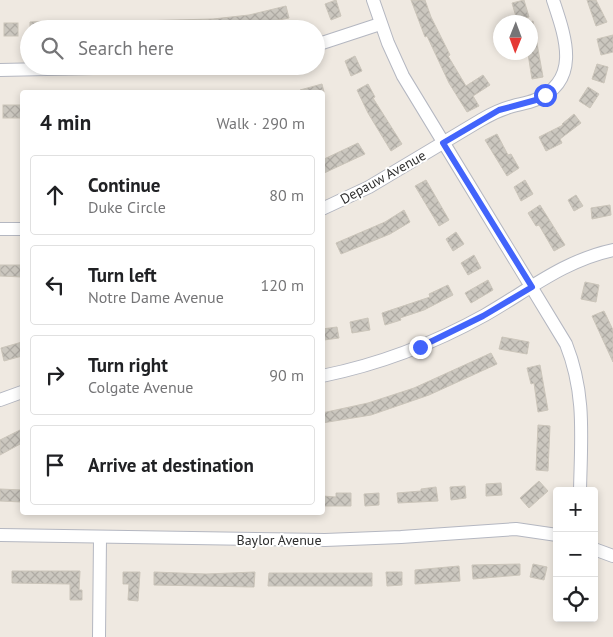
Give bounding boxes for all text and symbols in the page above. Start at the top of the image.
north arrow [493,15,538,60]
search box [20,20,325,75]
icon: search [38,34,66,62]
text: Search here [78,36,174,60]
route start [534,84,557,107]
text: 4 min [40,109,91,136]
text: Walk · 290 m [216,113,305,133]
street label: Depauw Avenue [337,146,429,208]
text: Continue [88,173,160,197]
icon: ahead [41,181,69,209]
text: 80 m [269,185,304,205]
text: Duke Circle [88,197,166,217]
text: Turn left [88,263,157,287]
icon: left [41,271,69,299]
text: 120 m [261,275,304,295]
text: Notre Dame Avenue [88,287,224,307]
route end [409,336,432,359]
text: Turn right [88,353,168,377]
icon: right [41,361,69,389]
text: 90 m [269,365,304,385]
text: Colgate Avenue [88,377,193,397]
icon: arrive [41,451,69,479]
text: Arrive at destination [88,453,254,477]
map controls [553,487,598,622]
button: + [553,487,598,532]
street label: Baylor Avenue [236,531,322,549]
button: − [553,532,598,577]
button: locate [553,577,598,622]

